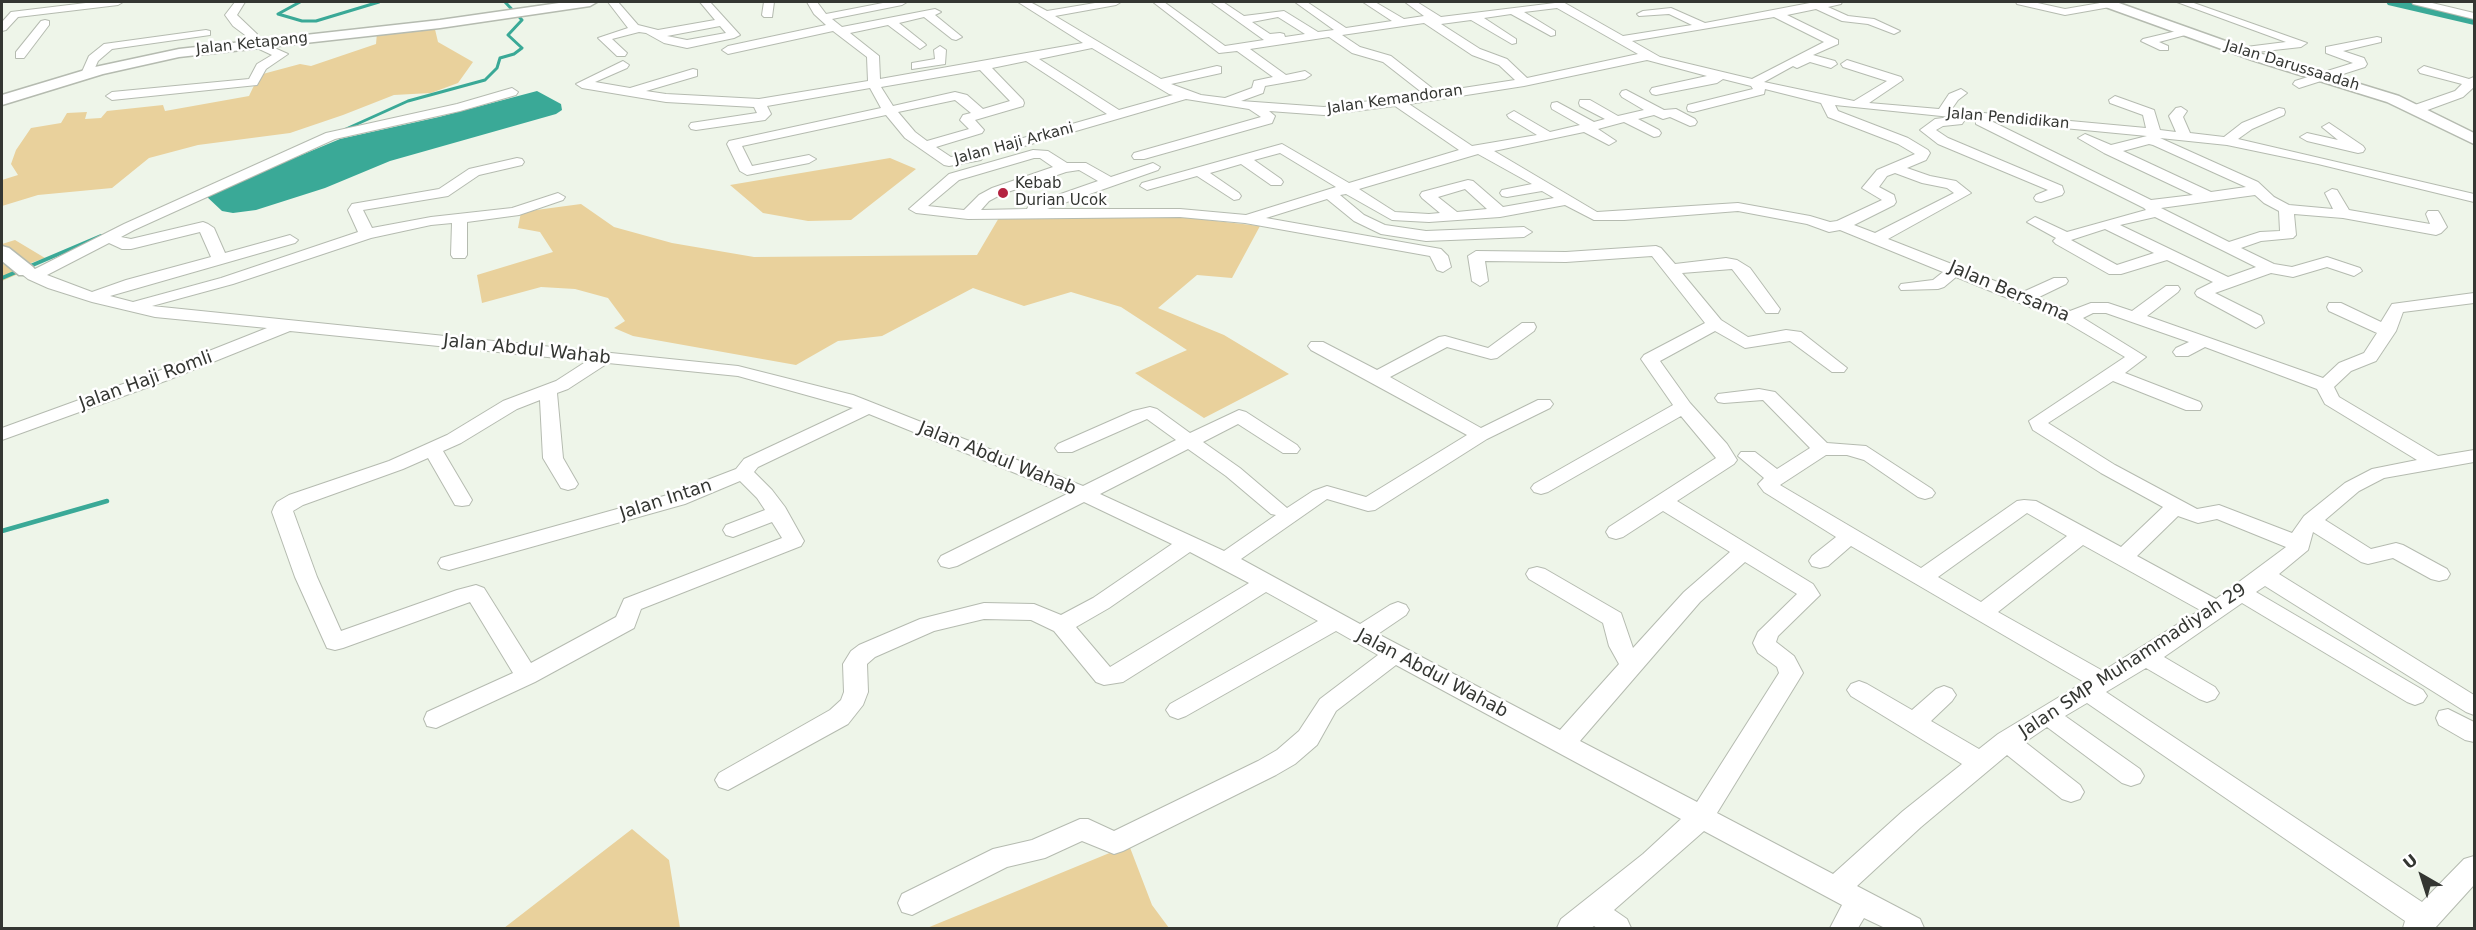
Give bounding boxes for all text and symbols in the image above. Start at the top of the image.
street label: Jalan Ketapang [195,29,309,59]
street label: Jalan Darussaadah [2222,37,2362,95]
street label: Jalan Kemandoran [1326,82,1464,118]
street label: Jalan Pendidikan [1946,105,2070,133]
street label: Jalan Haji Arkani [952,119,1076,169]
place label: Kebab Durian Ucok [1015,175,1107,210]
marker: Kebab Durian Ucok [996,186,1010,200]
street label: Jalan Bersama [1945,257,2073,327]
street label: Jalan Abdul Wahab [442,330,612,370]
street label: Jalan Haji Romli [77,347,215,415]
street label: Jalan Abdul Wahab [915,417,1079,501]
street label: Jalan Intan [617,475,715,525]
street label: Jalan SMP Muhammadiyah 29 [2015,579,2251,743]
street label: Jalan Abdul Wahab [1353,625,1511,723]
north arrow [2392,846,2452,906]
text: U [2399,850,2421,873]

